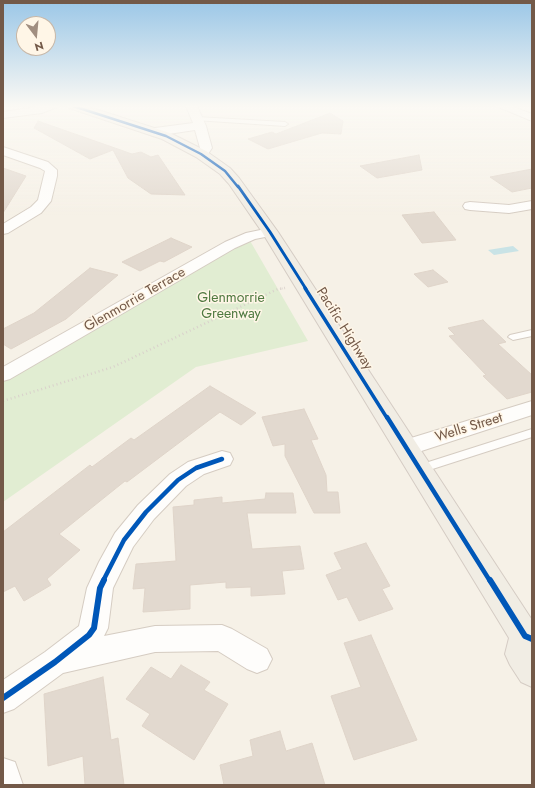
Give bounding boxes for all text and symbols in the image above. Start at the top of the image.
north arrow [16,16,56,56]
text: N [33,38,45,55]
street label: Glenmorrie Terrace [81,264,189,336]
street label: Pacific Highway [312,285,376,373]
park label: Glenmorrie Greenway [197,291,265,324]
street label: Wells Street [433,410,505,446]

